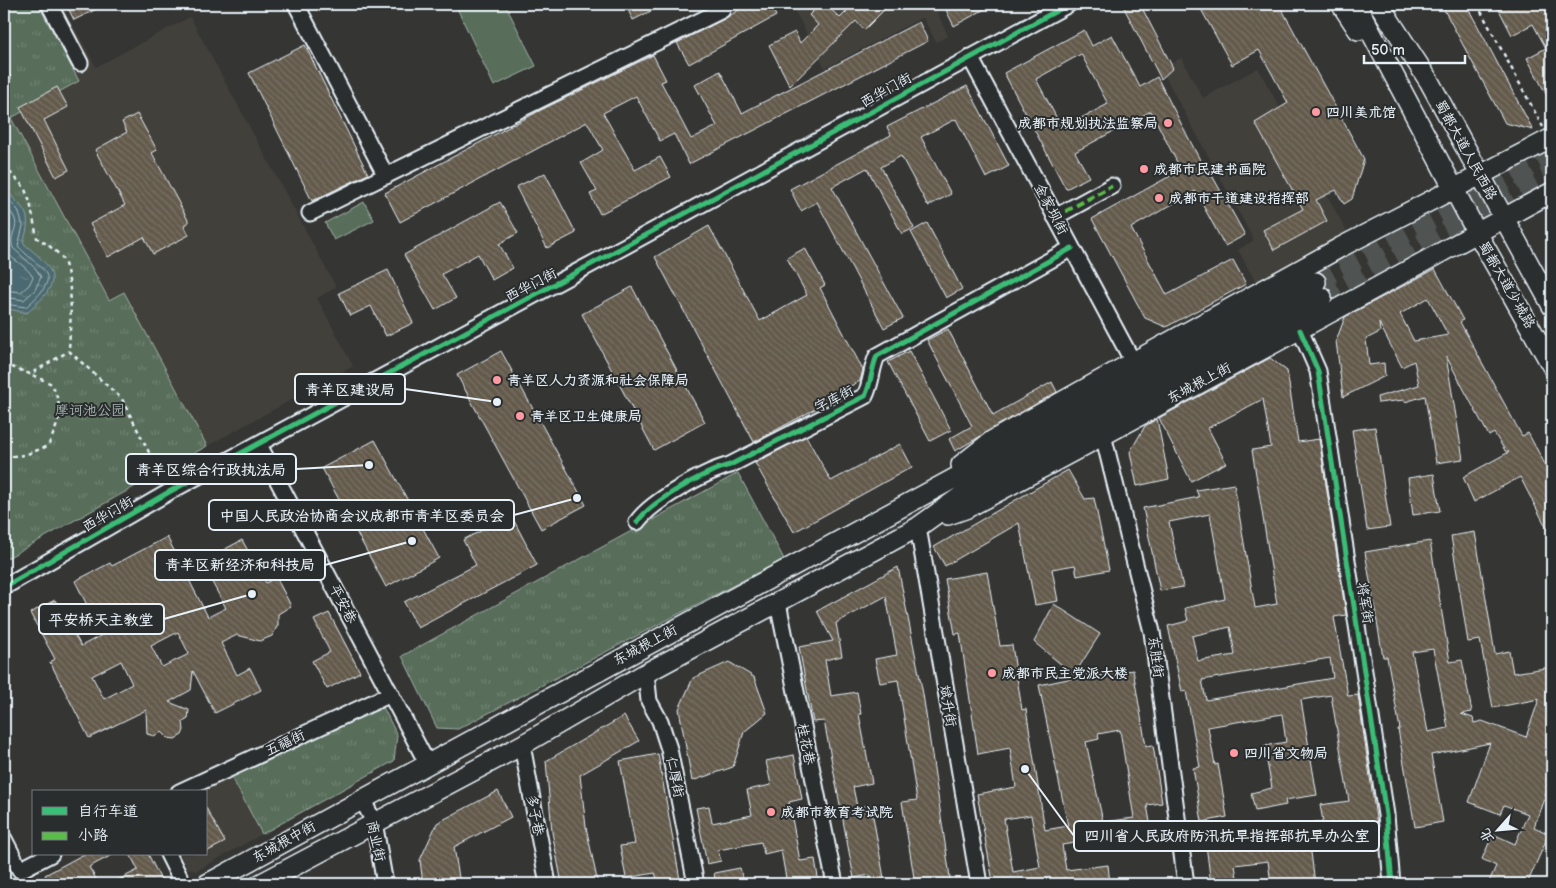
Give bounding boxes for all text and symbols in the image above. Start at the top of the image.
scale bar [1364,32,1465,64]
text: 50 m [1371,41,1405,60]
street label: 西华门街 [857,69,915,111]
street label: 蜀都大道人民西路 [1431,97,1501,203]
place label: 四川美术馆 [1326,104,1396,121]
marker: 四川美术馆 [1310,106,1322,118]
place label: 成都市规划执法监察局 [1018,115,1158,132]
marker: 成都市规划执法监察局 [1162,117,1174,129]
place label: 成都市民建书画院 [1154,161,1266,178]
marker: 成都市民建书画院 [1138,163,1150,175]
street label: 金家坝街 [1030,180,1072,238]
place label: 成都市干道建设指挥部 [1169,190,1309,207]
marker: 成都市干道建设指挥部 [1153,192,1165,204]
street label: 蜀都大道少城路 [1475,238,1539,332]
street label: 西华门街 [502,264,560,306]
street label: 东城根上街 [1164,359,1234,407]
place label: 青羊区人力资源和社会保障局 [507,372,689,389]
callout: 青羊区建设局 [295,374,405,404]
marker: 青羊区人力资源和社会保障局 [491,374,503,386]
text: 青羊区建设局 [305,381,395,400]
street label: 字库街 [811,382,857,416]
park label: 摩诃池公园 [55,402,125,419]
place label: 青羊区卫生健康局 [530,408,642,425]
marker: 青羊区卫生健康局 [514,410,526,422]
callout: 青羊区综合行政执法局 [126,454,296,484]
text: 青羊区综合行政执法局 [136,461,286,480]
street label: 西华门街 [80,493,136,535]
callout: 中国人民政治协商会议成都市青羊区委员会 [209,500,514,530]
text: 中国人民政治协商会议成都市青羊区委员会 [219,507,505,526]
callout: 青羊区新经济和科技局 [155,550,325,580]
text: 青羊区新经济和科技局 [165,556,315,575]
street label: 平安巷 [326,581,361,627]
street label: 将军街 [1353,581,1377,625]
callout: 平安桥天主教堂 [39,604,164,634]
text: 平安桥天主教堂 [48,611,154,630]
street label: 东城根上街 [610,621,680,669]
street label: 东胜街 [1145,635,1167,679]
place label: 成都市民主党派大楼 [1002,665,1128,682]
marker: 成都市民主党派大楼 [986,667,998,679]
street label: 斌升街 [936,684,960,728]
street label: 桂花巷 [794,722,819,767]
street label: 五福街 [262,726,308,760]
place label: 四川省文物局 [1244,745,1328,762]
marker: 四川省文物局 [1228,747,1240,759]
street label: 仁厚街 [662,755,688,799]
legend [32,790,208,856]
street label: 多子巷 [523,793,548,838]
text: 自行车道 [78,802,138,821]
place label: 成都市教育考试院 [781,804,893,821]
marker: 成都市教育考试院 [765,806,777,818]
north arrow [1474,806,1524,856]
street label: 东城根中街 [249,818,319,866]
street label: 商业街 [363,819,389,863]
callout: 四川省人民政府防汛抗旱指挥部抗旱办公室 [1074,821,1379,851]
text: 小路 [78,826,108,845]
text: 北 [1476,826,1498,846]
text: 四川省人民政府防汛抗旱指挥部抗旱办公室 [1084,827,1370,846]

